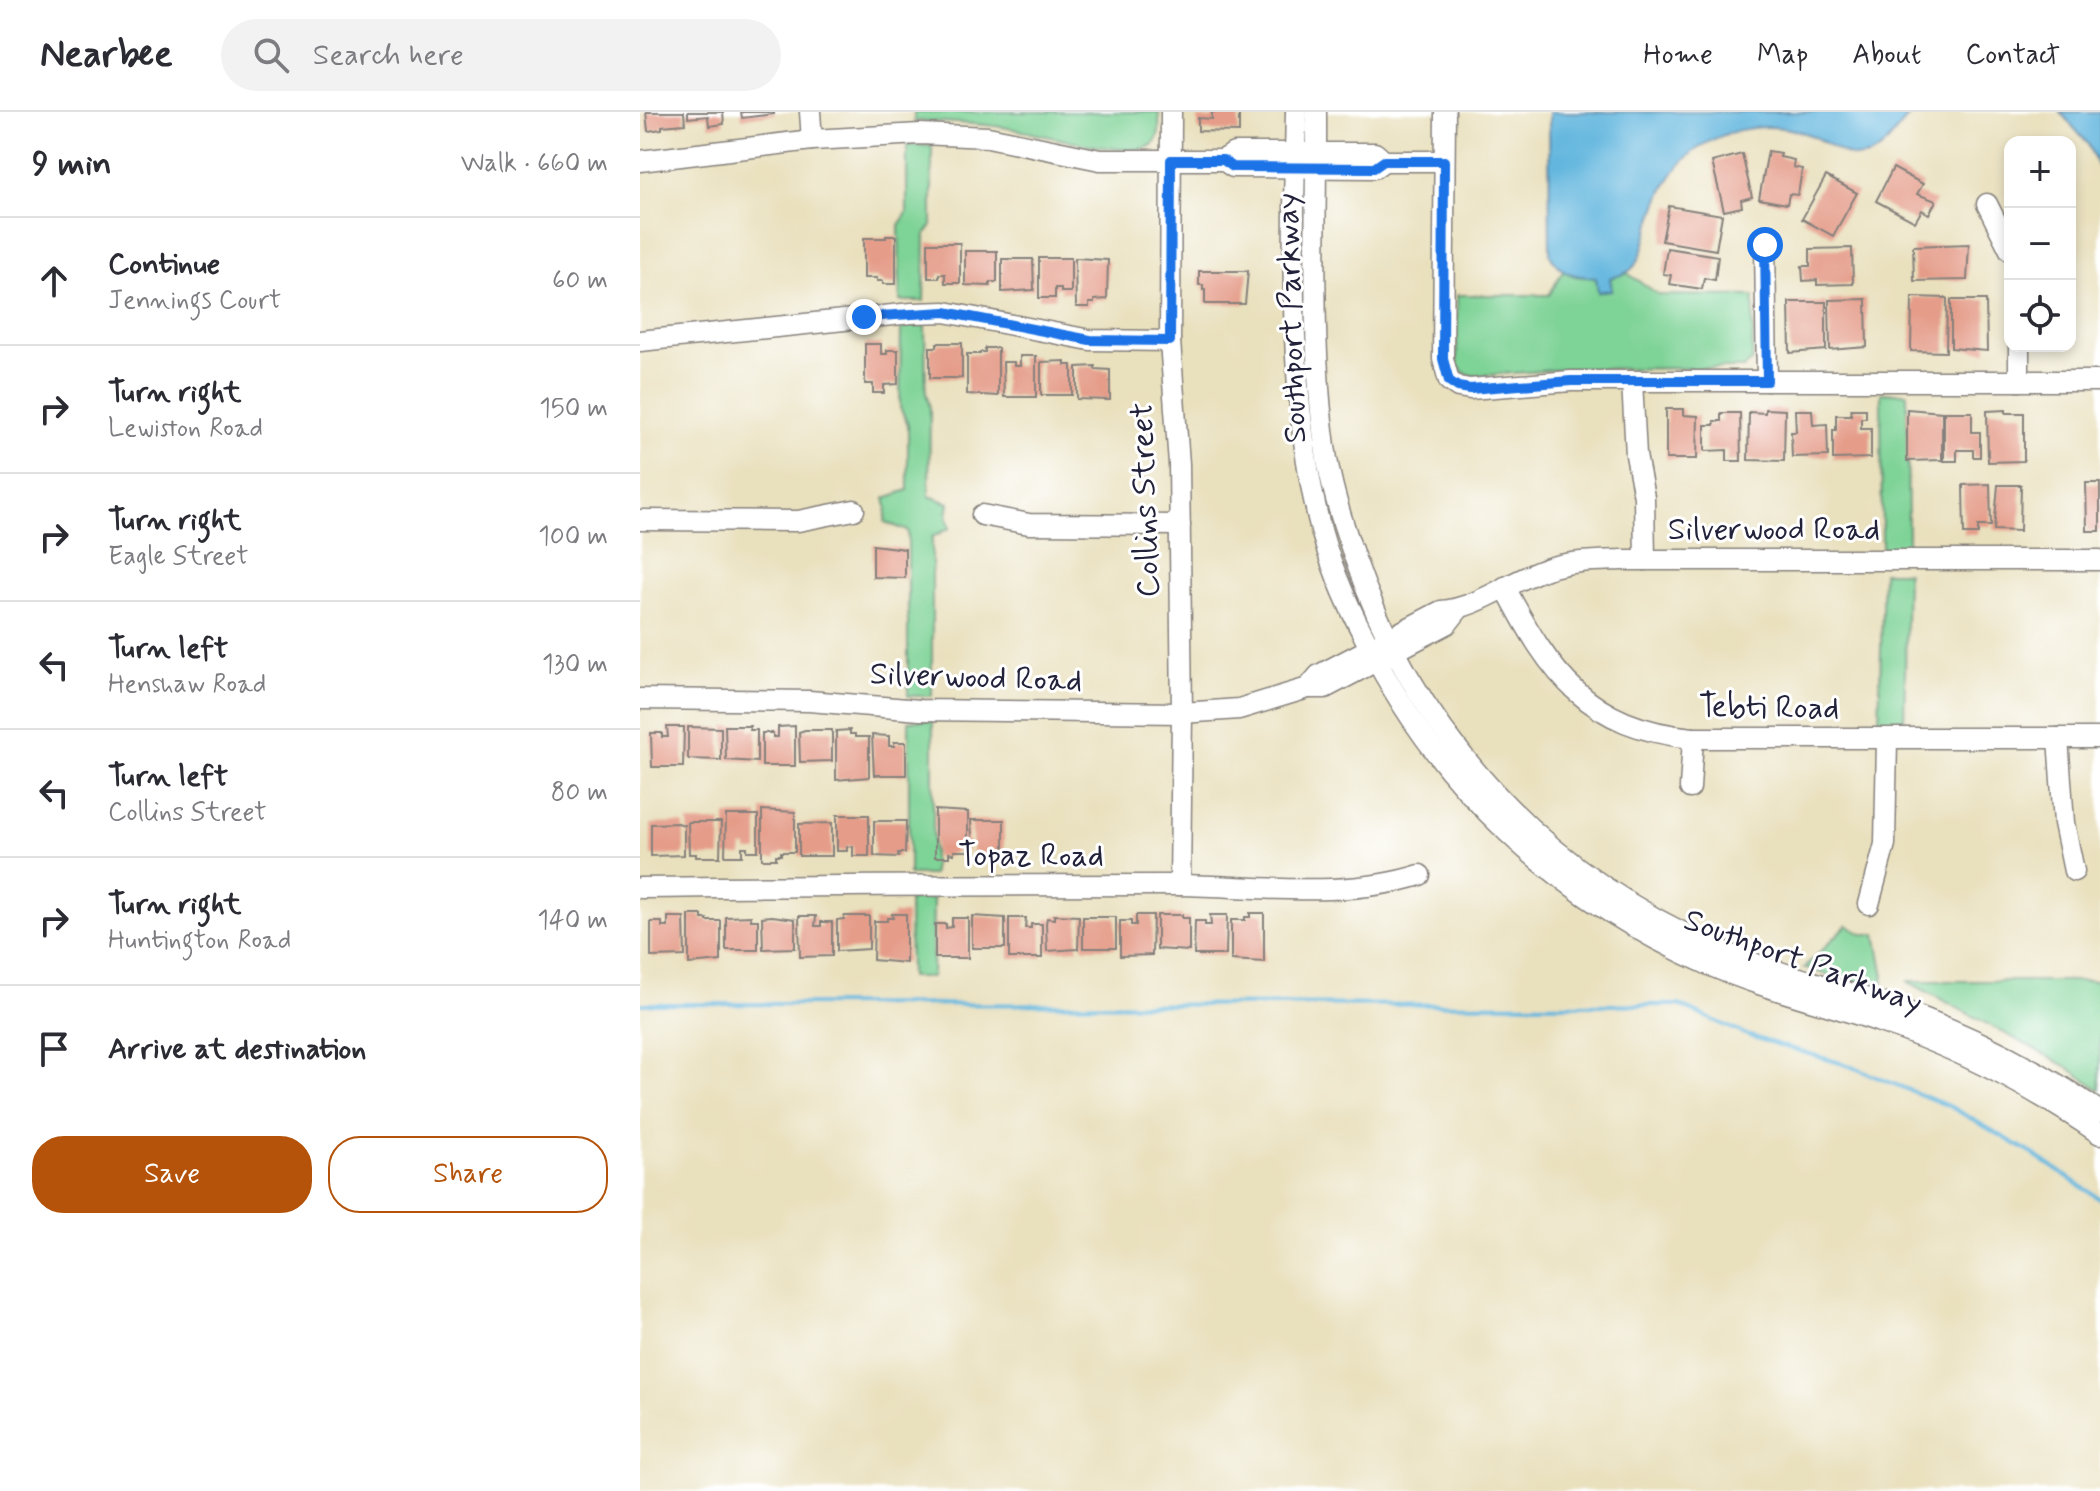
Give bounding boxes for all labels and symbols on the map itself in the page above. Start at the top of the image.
street label: Southport Parkway [1267,192,1317,444]
route start [1747,227,1783,263]
route end [846,299,882,335]
street label: Collins Street [1122,402,1170,598]
street label: Silverwood Road [1668,509,1880,551]
street label: Silverwood Road [869,653,1083,703]
street label: Tebti Road [1698,686,1840,730]
street label: Topaz Road [958,835,1104,877]
street label: Southport Parkway [1678,899,1928,1025]

